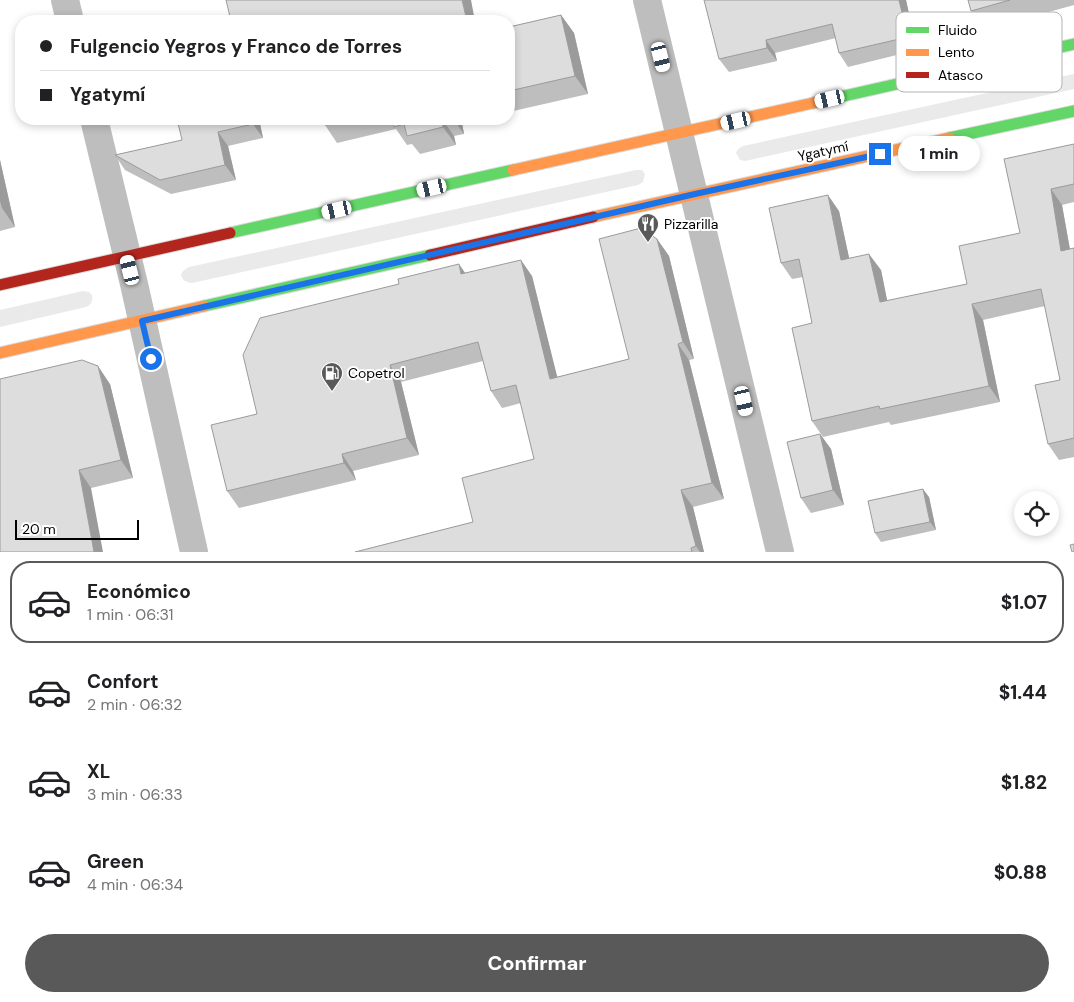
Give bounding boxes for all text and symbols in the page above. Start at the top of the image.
legend [896,12,1062,92]
text: Fluido [938,21,977,39]
text: Fulgencio Yegros y Franco de Torres [70,34,402,59]
car [650,41,671,73]
text: Lento [938,43,975,61]
text: Atasco [938,66,983,84]
text: Ygatymí [70,82,145,107]
car [813,88,846,110]
car [719,110,752,132]
callout: 1 min [898,136,980,172]
street label: Ygatymí [796,137,851,165]
route end [869,143,891,165]
text: 1 min [919,143,959,164]
car [415,177,448,199]
car [320,199,353,221]
restaurant icon: Pizzarilla [636,212,660,243]
place label: Pizzarilla [664,215,718,233]
car [119,254,140,286]
route start [140,348,162,370]
fuel station icon: Copetrol [320,361,344,392]
place label: Copetrol [348,364,405,382]
car [733,385,754,417]
map controls [1014,491,1059,536]
button: locate [1014,491,1059,536]
scale bar [15,517,139,540]
text: 20 m [22,520,56,538]
text: Económico [87,579,191,604]
icon: car [27,580,72,625]
text: $1.07 [1001,590,1047,615]
text: 1 min · 06:31 [87,604,174,625]
text: Confort [87,669,159,694]
icon: car [27,670,72,715]
text: $1.44 [999,680,1047,705]
text: 2 min · 06:32 [87,694,182,715]
text: XL [87,759,110,784]
icon: car [27,760,72,805]
text: $1.82 [1001,770,1047,795]
text: 3 min · 06:33 [87,784,183,805]
text: Green [87,849,144,874]
icon: car [27,850,72,895]
text: $0.88 [994,860,1047,885]
text: 4 min · 06:34 [87,874,183,895]
button: Confirmar [25,934,1049,992]

